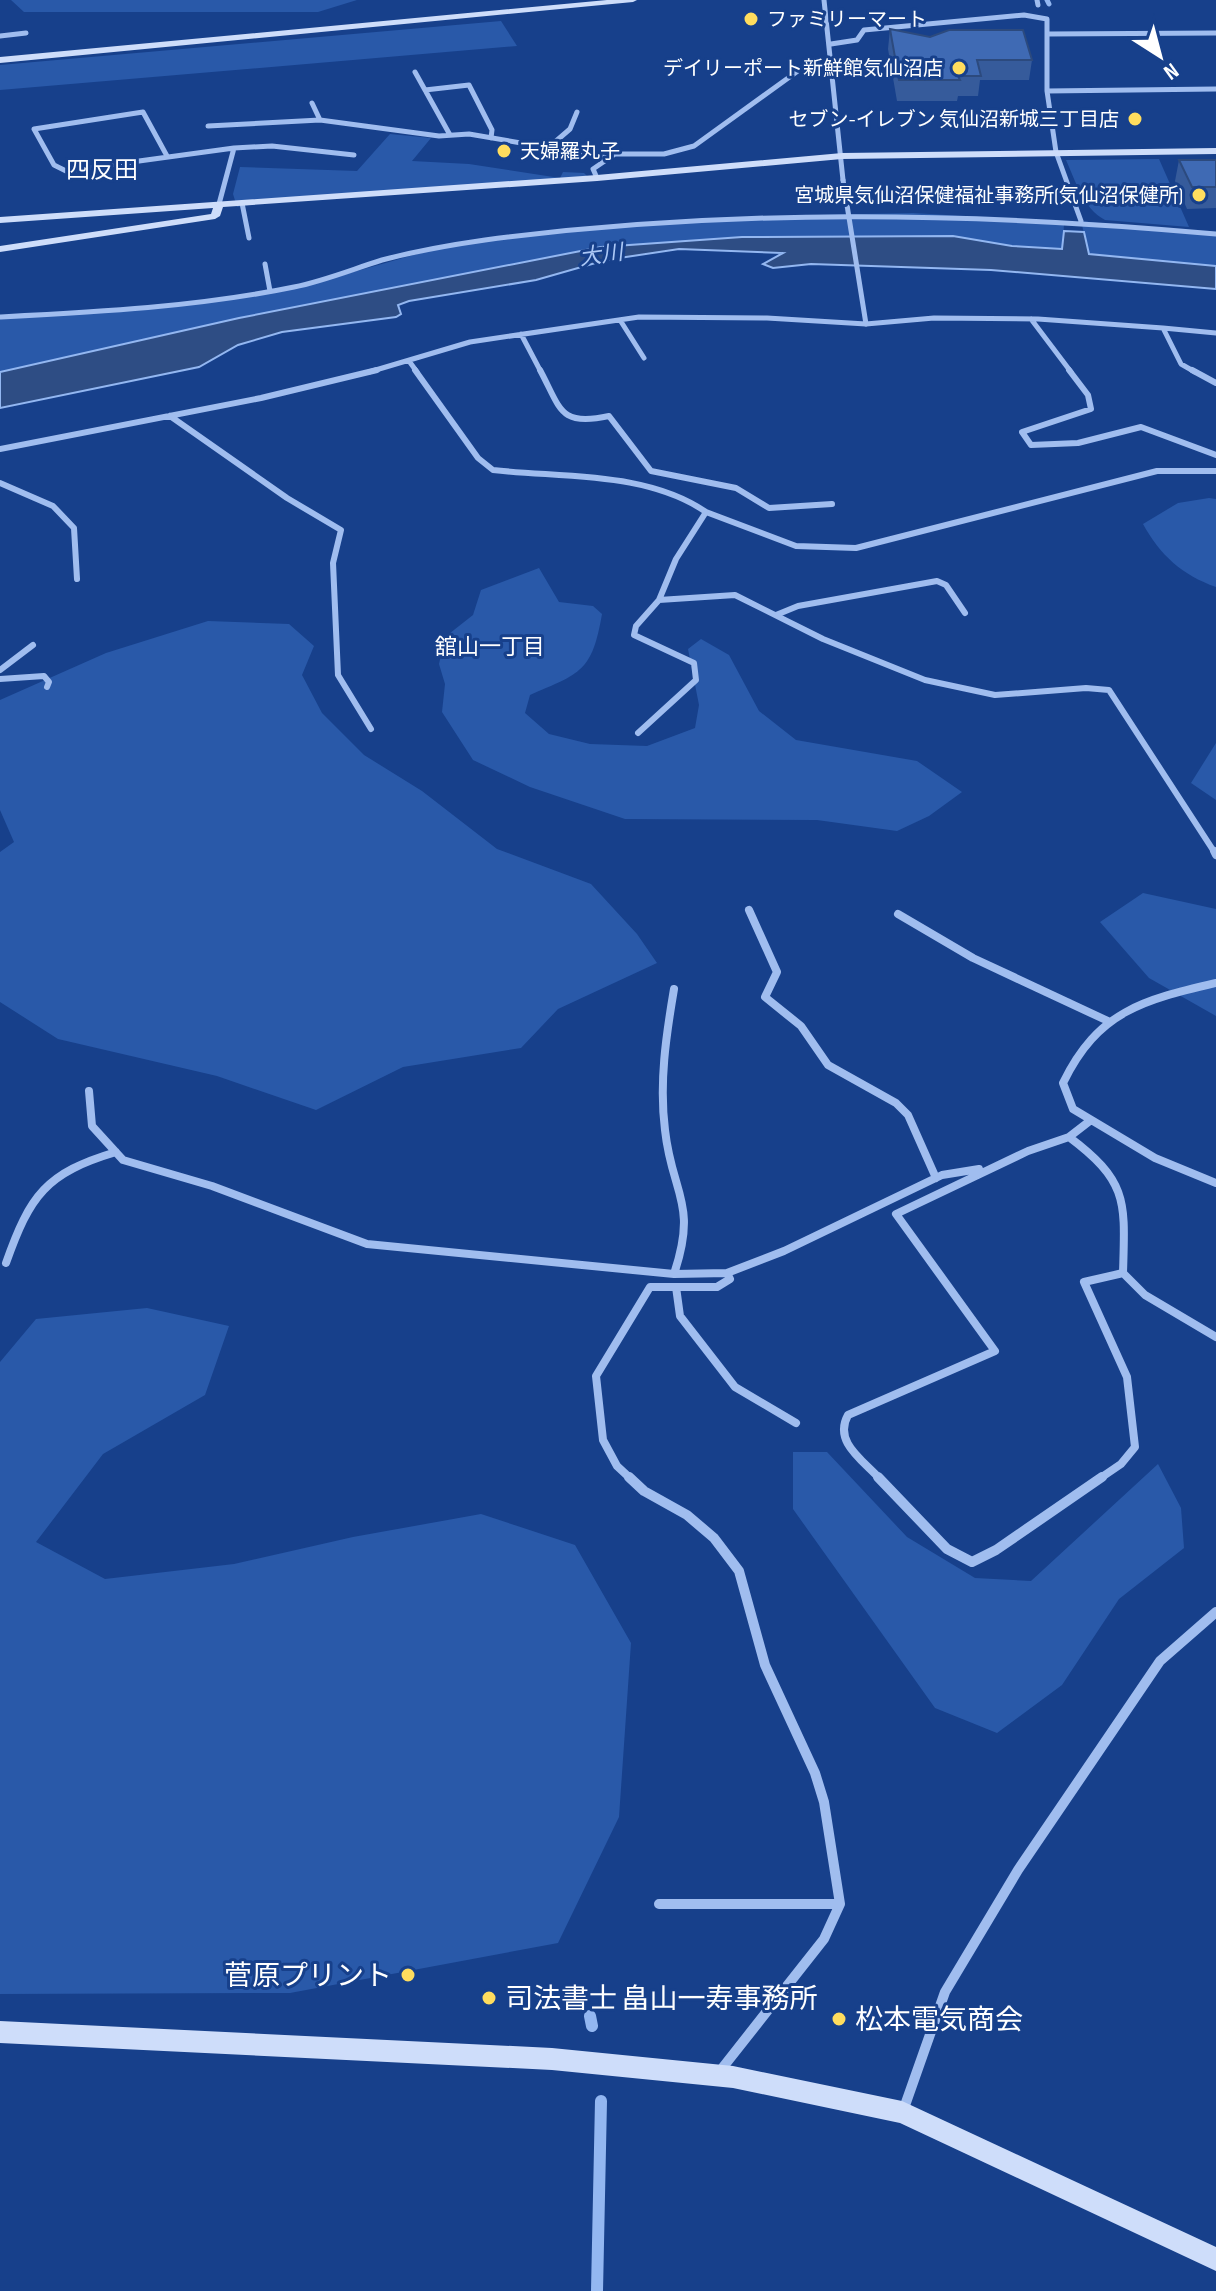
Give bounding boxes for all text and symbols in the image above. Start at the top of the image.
place label: ファミリーマート [767,8,927,32]
marker: ファミリーマート [742,10,760,28]
north arrow [1120,16,1200,96]
place label: デイリーポート新鮮館気仙沼店 [663,57,943,81]
text: N [1158,57,1184,85]
marker: デイリーポート新鮮館気仙沼店 [950,59,968,77]
place label: セブン-イレブン 気仙沼新城三丁目店 [788,108,1119,132]
marker: セブン-イレブン 気仙沼新城三丁目店 [1126,110,1144,128]
place label: 天婦羅丸子 [520,140,620,164]
marker: 天婦羅丸子 [495,142,513,160]
district label: 四反田 [66,156,138,185]
place label: 宮城県気仙沼保健福祉事務所(気仙沼保健所) [794,184,1183,208]
marker: 宮城県気仙沼保健福祉事務所(気仙沼保健所) [1190,186,1208,204]
water label: 大川 [578,239,627,272]
district label: 舘山一丁目 [435,634,545,661]
place label: 菅原プリント [224,1960,392,1993]
marker: 菅原プリント [399,1966,417,1984]
place label: 司法書士 畠山一寿事務所 [505,1983,817,2016]
marker: 司法書士 畠山一寿事務所 [480,1989,498,2007]
place label: 松本電気商会 [855,2004,1023,2037]
marker: 松本電気商会 [830,2010,848,2028]

